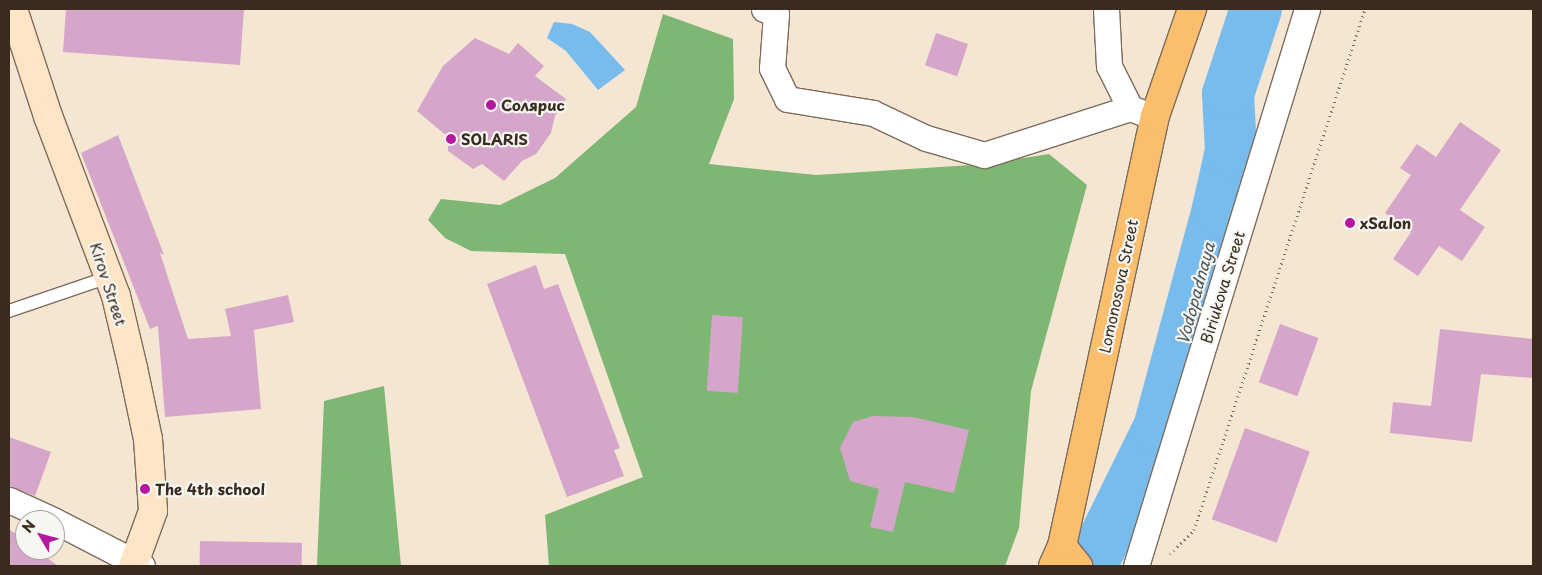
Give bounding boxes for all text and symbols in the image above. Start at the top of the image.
place label: Солярис [501,96,565,114]
marker: Солярис [485,99,497,111]
place label: SOLARIS [461,130,528,148]
marker: SOLARIS [445,133,457,145]
place label: xSalon [1360,214,1411,232]
street label: Lomonosova Street [1095,217,1141,355]
marker: xSalon [1344,217,1356,229]
street label: Biriukova Street [1196,228,1248,346]
street label: Kirov Street [87,240,131,328]
water label: Vodopadnaya [1172,240,1218,346]
place label: The 4th school [155,480,266,498]
marker: The 4th school [139,483,151,495]
north arrow [15,510,65,560]
text: N [17,516,40,537]

